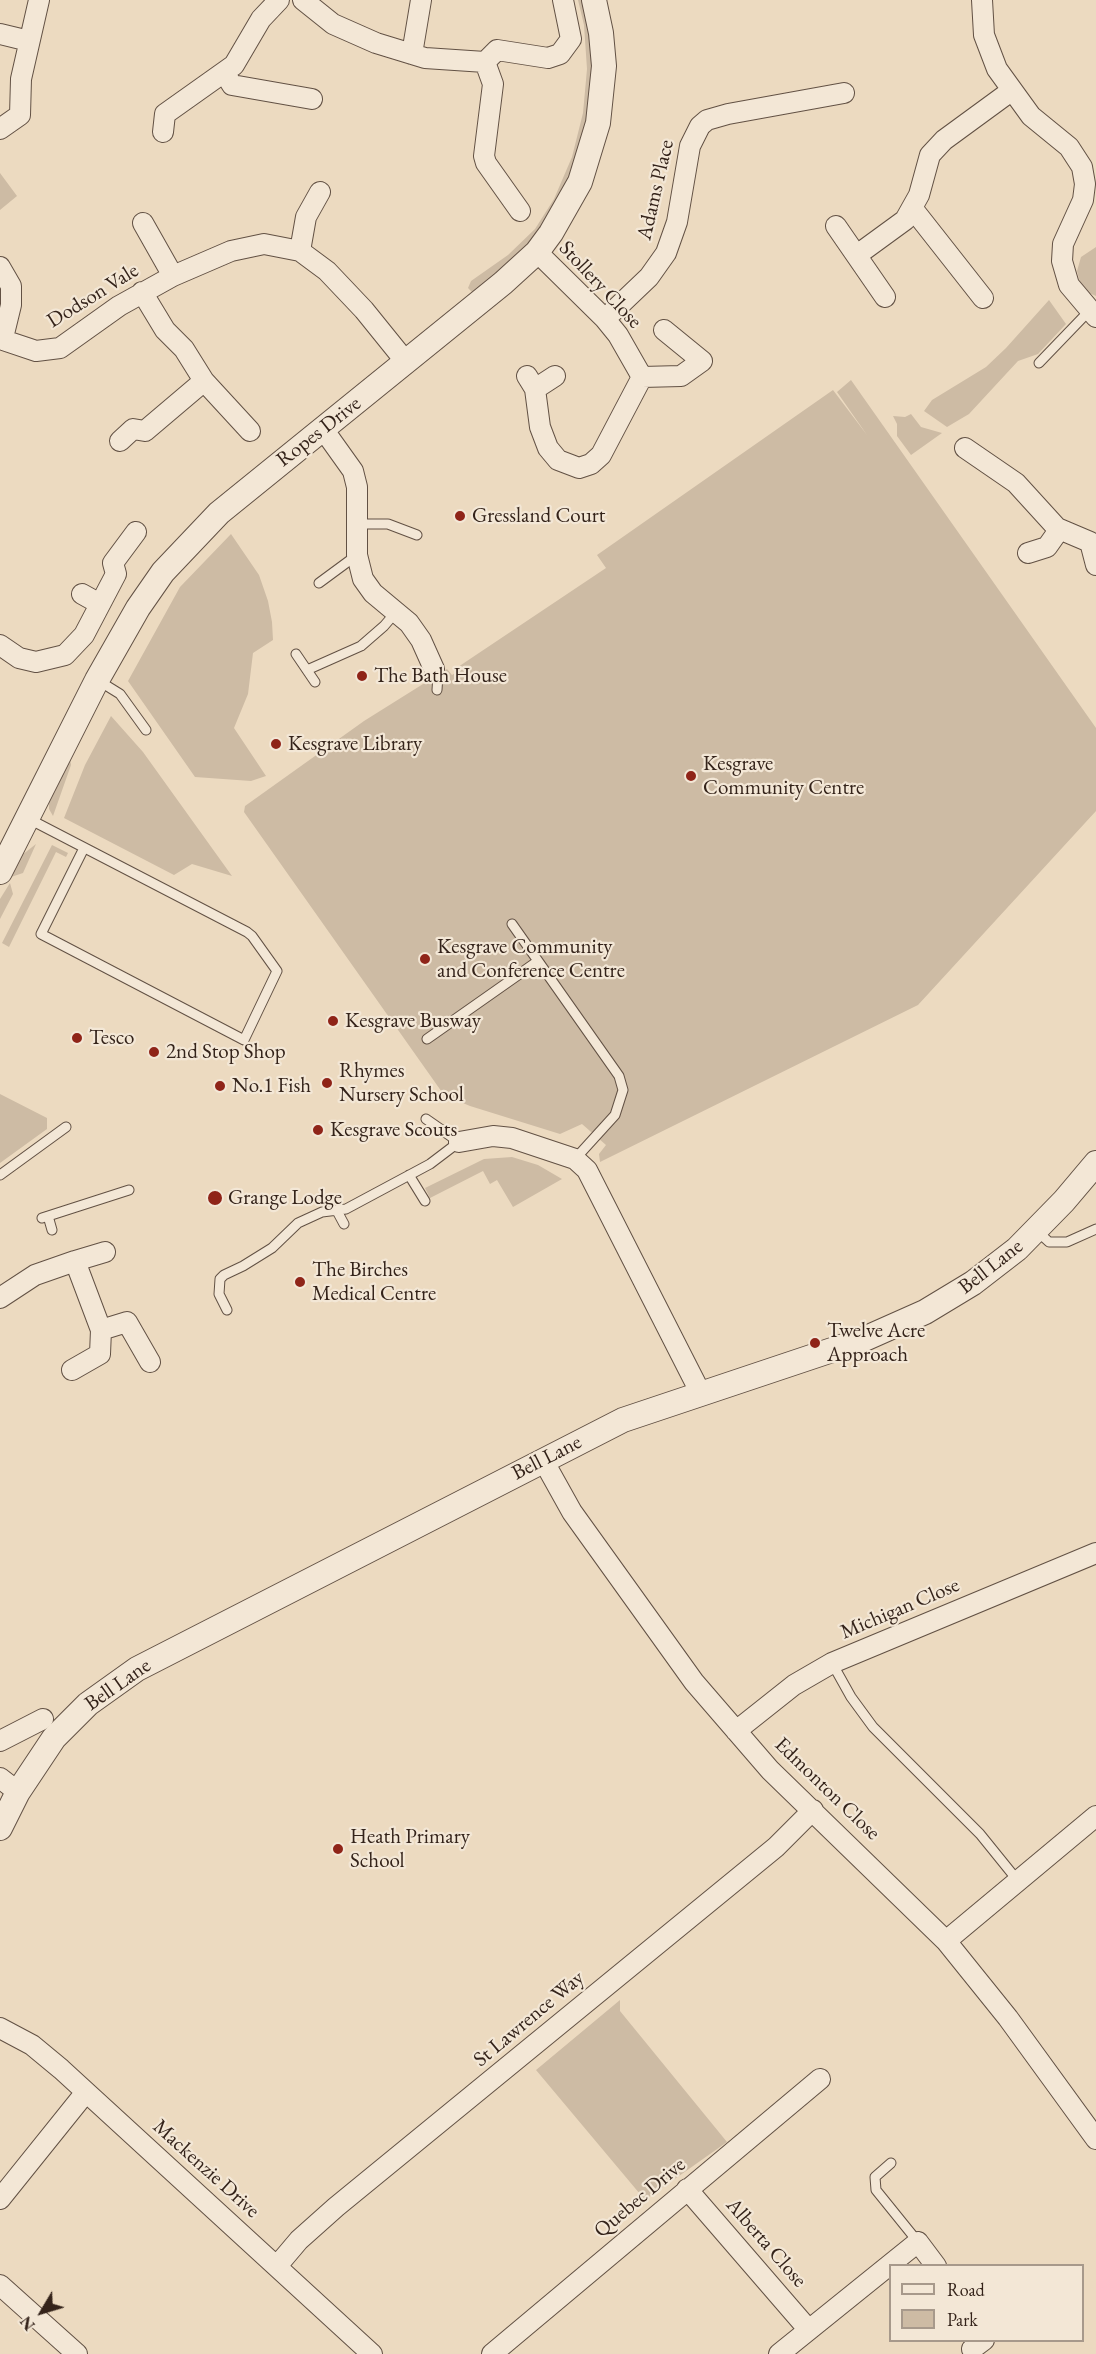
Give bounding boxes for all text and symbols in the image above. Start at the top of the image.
street label: Adams Place [632,137,680,243]
street label: Stollery Close [553,236,647,334]
street label: Dodson Vale [43,258,143,334]
street label: Ropes Drive [272,391,366,473]
place label: Gressland Court [472,503,605,529]
marker: Gressland Court [453,509,467,523]
place label: The Bath House [374,663,507,689]
marker: The Bath House [355,669,369,683]
place label: Kesgrave Library [288,731,422,757]
marker: Kesgrave Library [269,737,283,751]
place label: Kesgrave Community Centre [703,751,864,801]
marker: Kesgrave Community Centre [684,769,698,783]
place label: Kesgrave Community and Conference Centre [437,934,625,984]
marker: Kesgrave Community and Conference Centre [418,952,432,966]
place label: Kesgrave Busway [345,1008,481,1034]
marker: Kesgrave Busway [326,1014,340,1028]
place label: Tesco [89,1025,134,1051]
marker: Tesco [70,1031,84,1045]
place label: 2nd Stop Shop [166,1039,286,1065]
marker: 2nd Stop Shop [147,1045,161,1059]
place label: Rhymes Nursery School [339,1058,464,1108]
place label: No.1 Fish [232,1073,311,1099]
marker: Rhymes Nursery School [320,1076,334,1090]
marker: No.1 Fish [213,1079,227,1093]
place label: Kesgrave Scouts [330,1117,457,1143]
marker: Kesgrave Scouts [311,1123,325,1137]
place label: Grange Lodge [228,1185,342,1211]
marker: Grange Lodge [206,1189,224,1207]
street label: Bell Lane [954,1234,1028,1300]
place label: The Birches Medical Centre [312,1257,436,1307]
marker: The Birches Medical Centre [293,1275,307,1289]
place label: Twelve Acre Approach [827,1318,925,1368]
marker: Twelve Acre Approach [808,1336,822,1350]
street label: Bell Lane [508,1430,586,1486]
street label: Michigan Close [837,1573,963,1645]
street label: Bell Lane [80,1653,156,1717]
street label: Edmonton Close [769,1732,885,1846]
place label: Heath Primary School [350,1824,470,1874]
marker: Heath Primary School [331,1842,345,1856]
street label: St Lawrence Way [469,1965,589,2073]
street label: Mackenzie Drive [147,2115,265,2223]
street label: Quebec Drive [589,2152,691,2244]
street label: Alberta Close [720,2193,812,2293]
legend [889,2264,1084,2342]
text: Road [947,2278,985,2301]
north arrow [12,2282,72,2342]
text: Park [947,2308,978,2331]
text: N [15,2312,40,2335]

